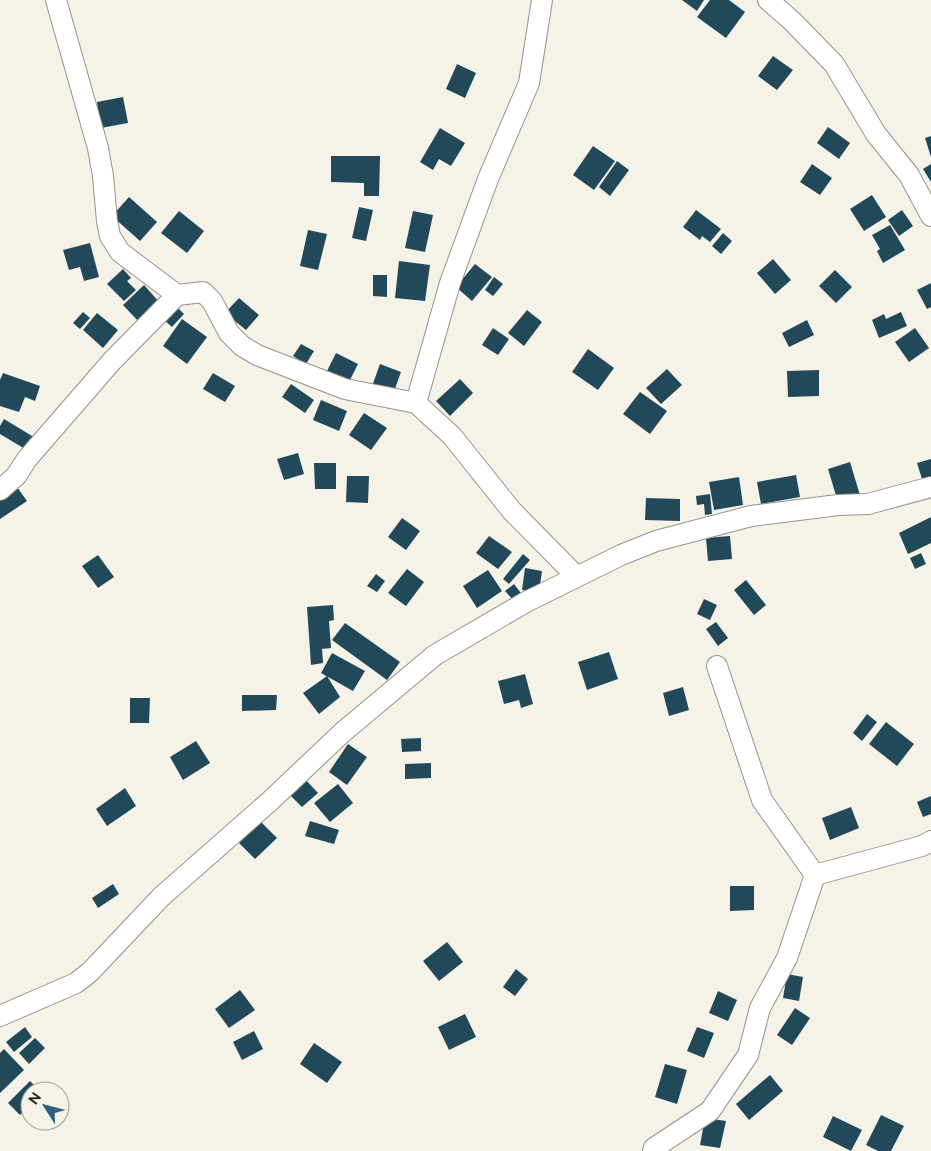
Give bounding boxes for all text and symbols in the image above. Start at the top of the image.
north arrow [20,1081,70,1131]
text: N [25,1089,44,1107]

